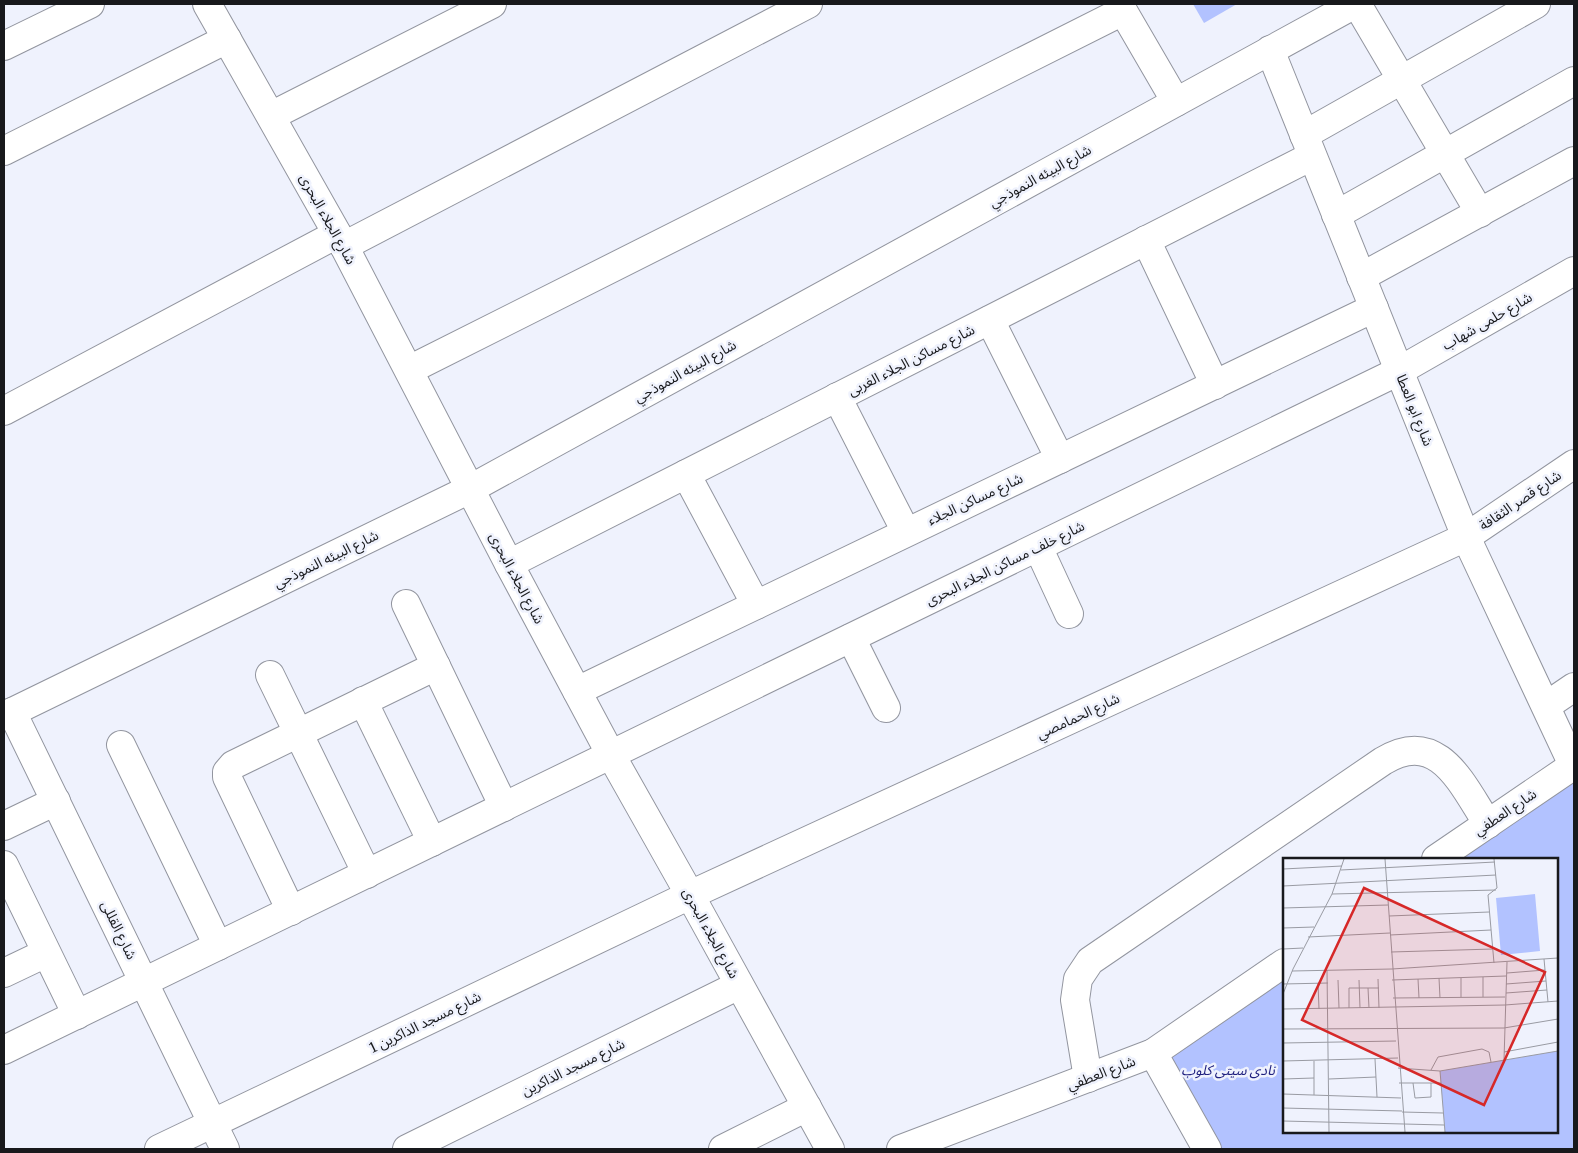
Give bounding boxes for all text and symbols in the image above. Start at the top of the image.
street label: شارع البيئه النموذجي [986,140,1095,214]
street label: شارع الجلاء البحرى [294,171,360,268]
street label: شارع حلمى شهاب [1439,288,1536,356]
street label: شارع مساكن الجلاء الغربى [845,320,978,402]
street label: شارع البيئه النموذجي [631,335,740,409]
street label: شارع ابو العطا [1391,371,1438,449]
street label: شارع قصر الثقافة [1475,466,1566,536]
street label: شارع مساكن الجلاء [924,469,1026,531]
street label: شارع خلف مساكن الجلاء البحرى [923,517,1088,611]
street label: شارع البيئه النموذجي [271,526,382,594]
street label: شارع الجلاء البحرى [484,529,549,628]
street label: شارع الحمامصي [1034,689,1123,745]
street label: شارع العطفي [1470,784,1541,841]
inset map [1283,858,1558,1133]
street label: شارع الجلاء البحرى [677,885,743,982]
street label: شارع القللى [95,898,141,963]
street label: شارع مسجد الذاكرين 1 [366,987,485,1059]
street label: شارع مسجد الذاكرين [518,1034,628,1102]
street label: شارع العطفي [1064,1052,1139,1096]
park label: نادى سيتى كلوب [1181,1061,1276,1079]

